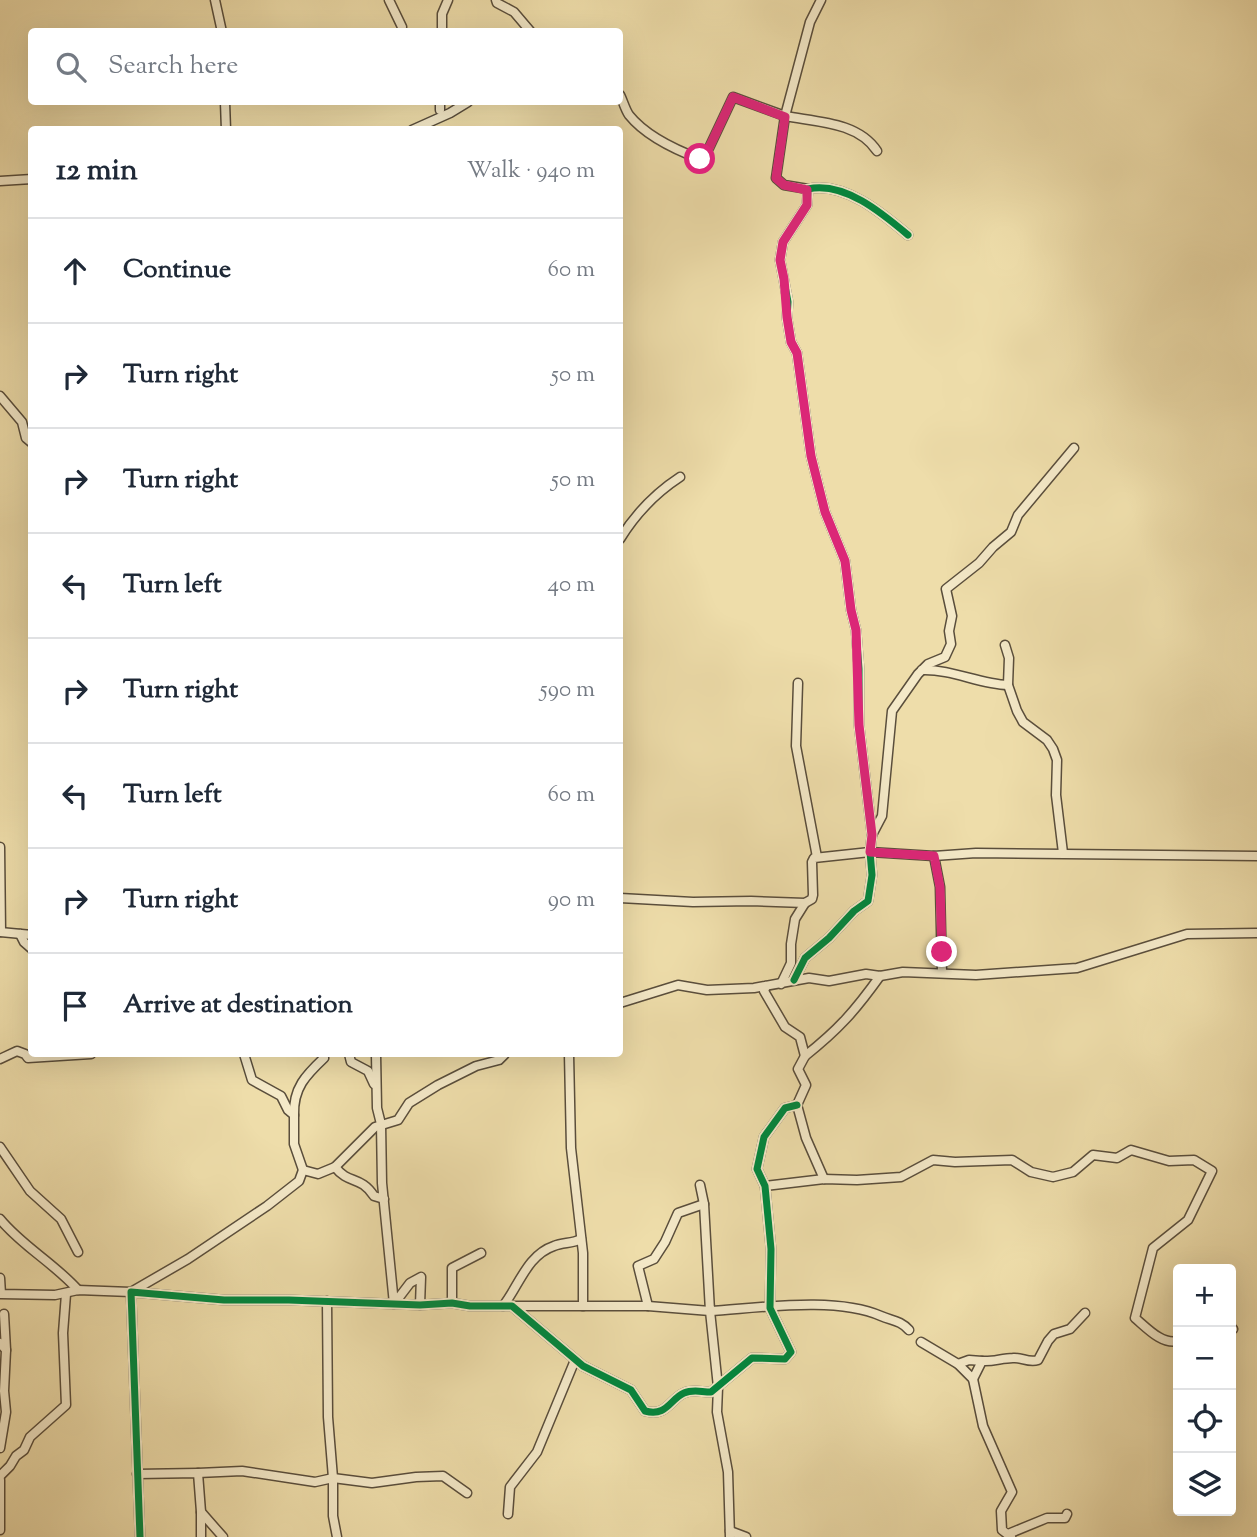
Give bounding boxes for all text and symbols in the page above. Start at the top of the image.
search box [28,28,623,105]
icon: search [52,48,90,86]
text: Search here [108,48,238,85]
route start [684,143,715,174]
text: 12 min [56,150,138,193]
text: Walk · 940 m [467,155,595,188]
icon: ahead [56,252,94,290]
text: Continue [123,252,231,289]
text: 60 m [547,254,595,287]
icon: right [56,357,94,395]
text: Turn right [123,357,238,394]
text: 50 m [551,359,595,392]
icon: right [56,462,94,500]
text: Turn right [123,462,238,499]
text: 50 m [551,464,595,497]
icon: left [56,567,94,605]
text: Turn left [123,567,222,604]
text: 40 m [548,569,595,602]
icon: right [56,672,94,710]
text: Turn right [123,672,238,709]
text: 590 m [540,674,595,707]
icon: left [56,777,94,815]
text: Turn left [123,777,222,814]
text: 60 m [547,779,595,812]
icon: right [56,882,94,920]
text: Turn right [123,882,238,919]
text: 90 m [548,884,595,917]
route end [926,936,957,967]
icon: arrive [56,987,94,1025]
text: Arrive at destination [123,987,353,1024]
map controls [1173,1264,1236,1516]
button: + [1173,1264,1236,1327]
button: − [1173,1327,1236,1390]
button: locate [1173,1390,1236,1453]
button: layers [1173,1453,1236,1516]

